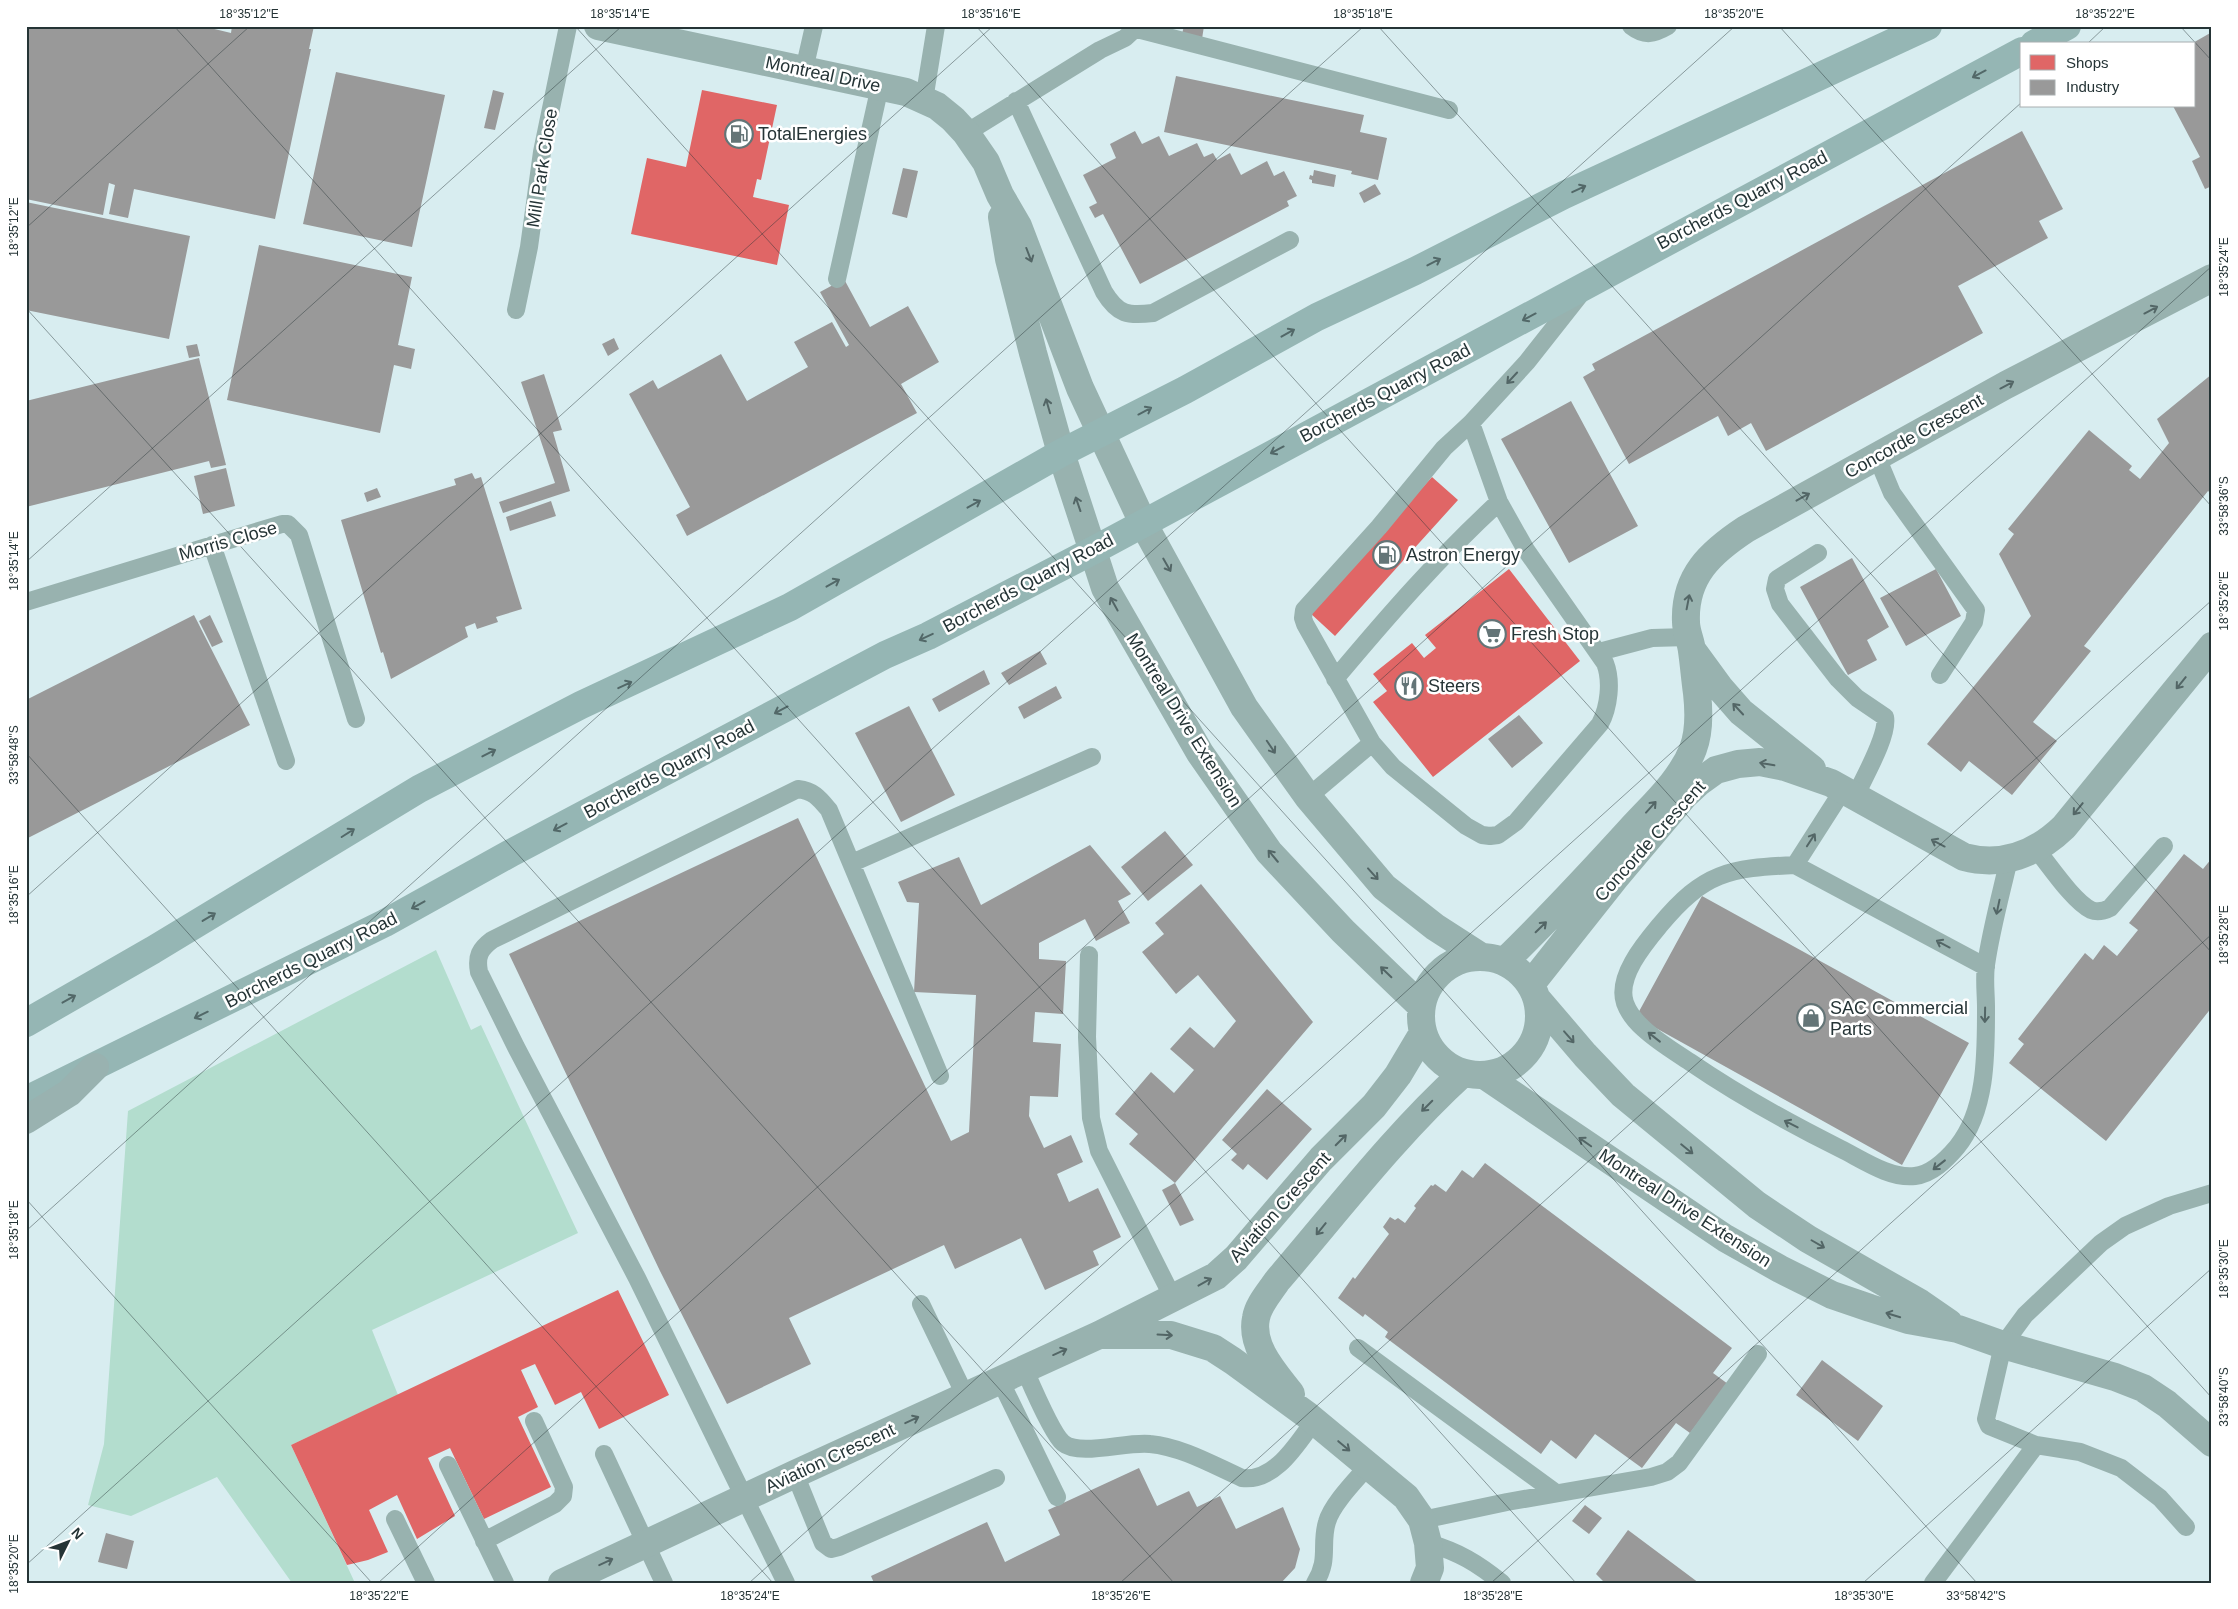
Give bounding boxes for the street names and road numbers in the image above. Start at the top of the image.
street label: Montreal Drive [764,52,882,96]
street label: Mill Park Close [523,107,561,229]
street label: Borcherds Quarry Road [1653,147,1831,253]
street label: Borcherds Quarry Road [1296,340,1474,446]
street label: Concorde Crescent [1841,390,1987,482]
street label: Morris Close [177,517,279,565]
street label: Borcherds Quarry Road [939,530,1117,636]
street label: Montreal Drive Extension [1122,629,1246,811]
street label: Borcherds Quarry Road [580,716,758,822]
street label: Concorde Crescent [1591,777,1709,905]
street label: Borcherds Quarry Road [222,908,400,1012]
street label: Montreal Drive Extension [1595,1145,1775,1271]
street label: Aviation Crescent [1225,1148,1335,1266]
street label: Aviation Crescent [762,1419,898,1497]

